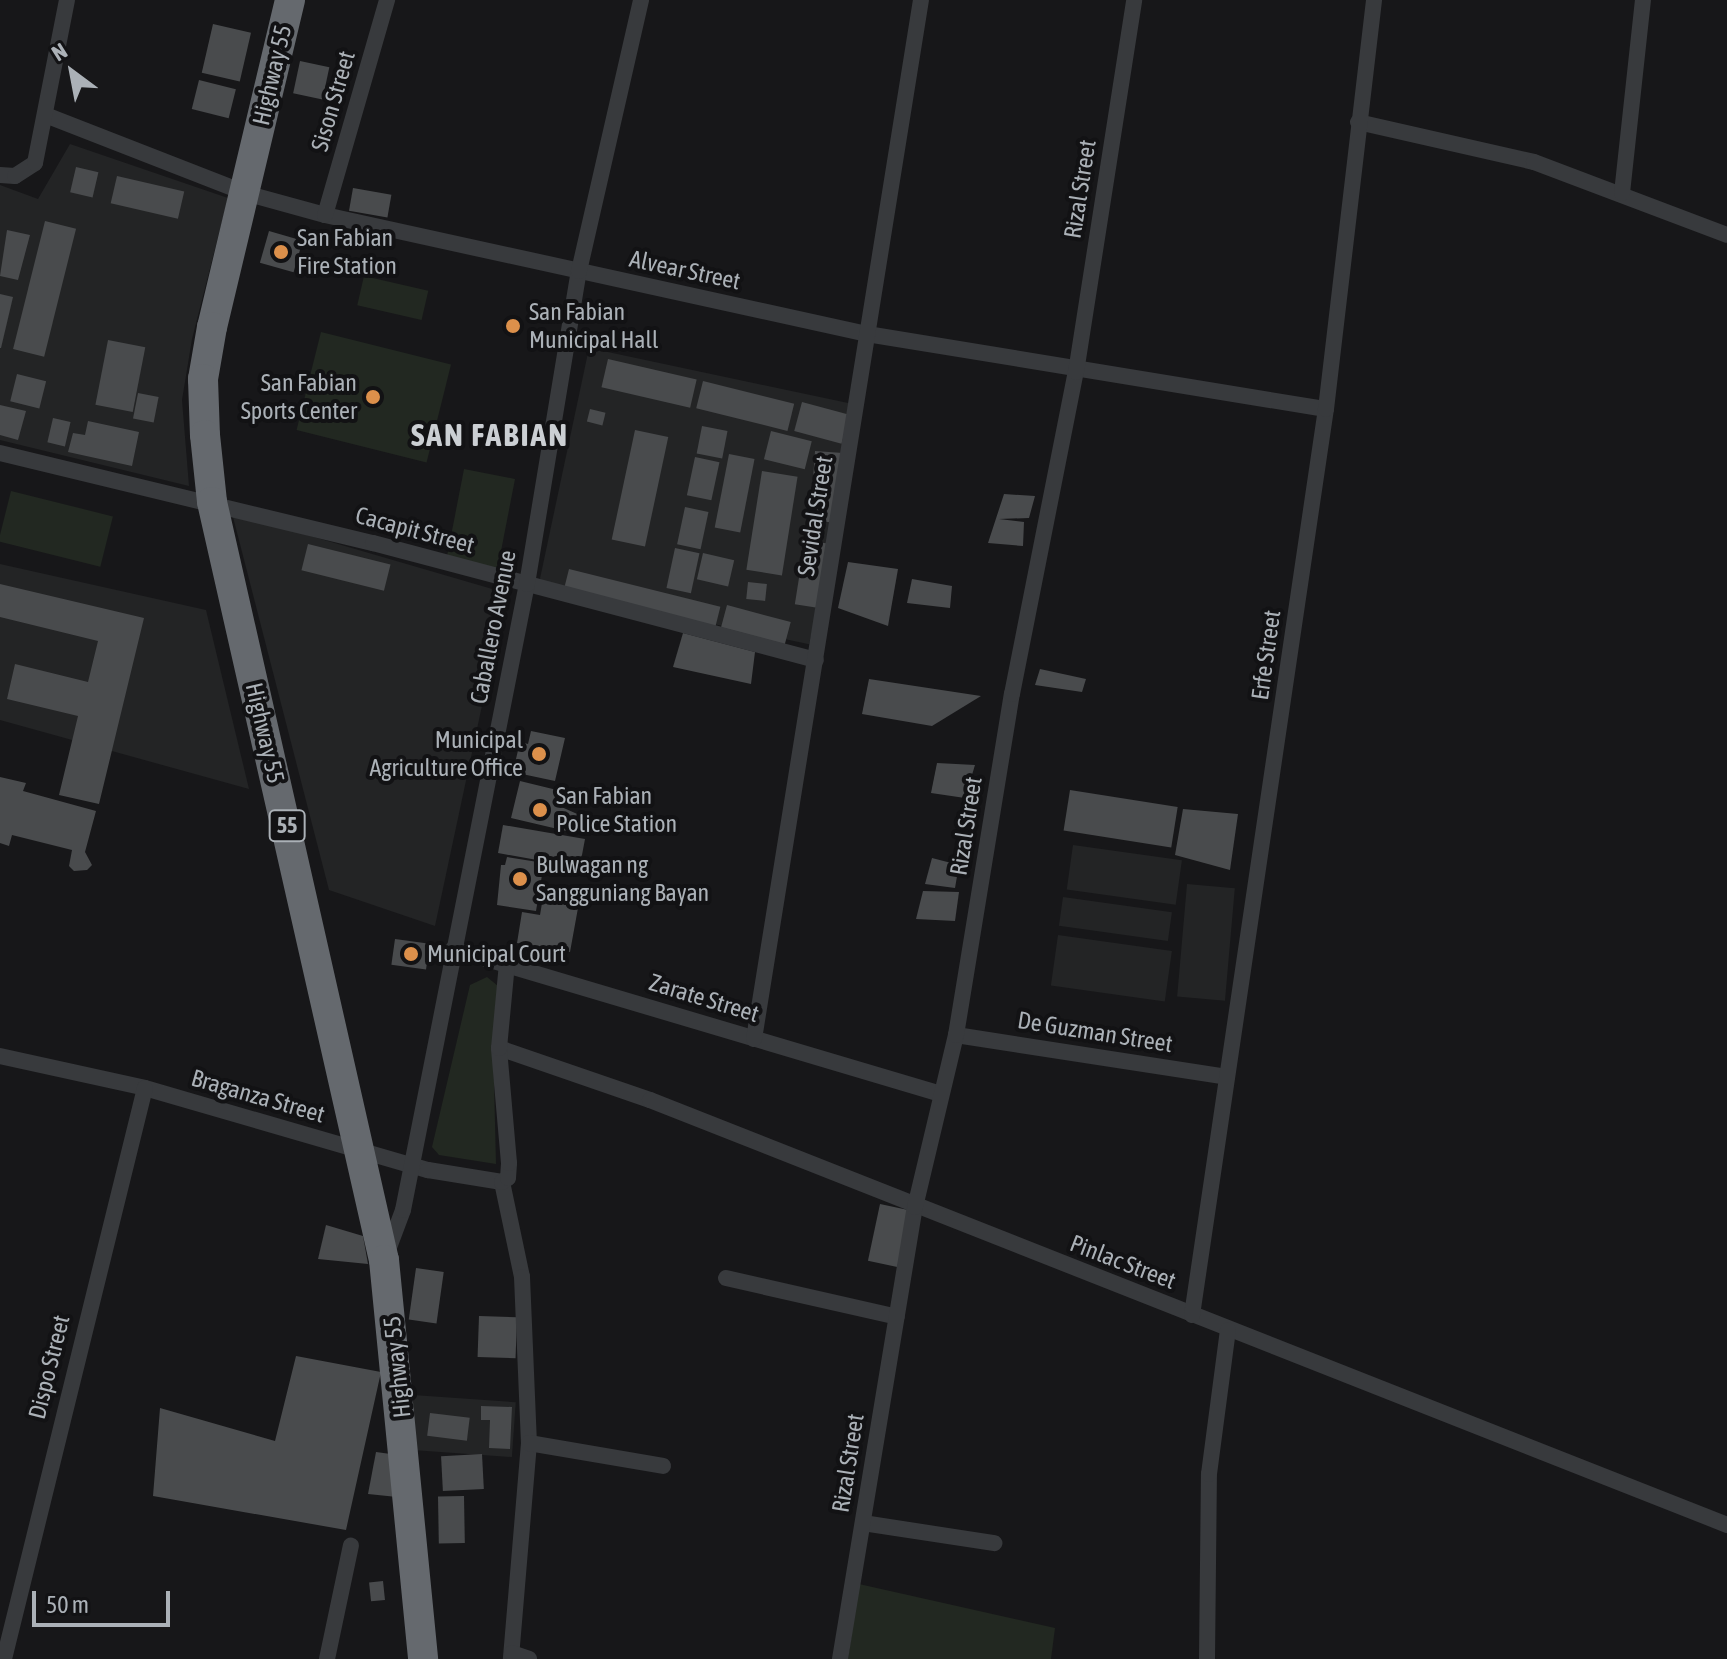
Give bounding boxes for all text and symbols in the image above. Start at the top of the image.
street label: Highway 55 [246,22,298,128]
north arrow [32,32,112,112]
text: N [47,37,72,66]
street label: Sison Street [305,48,361,154]
street label: Rizal Street [1058,138,1102,240]
place label: San Fabian Fire Station [297,224,397,280]
marker: San Fabian Fire Station [272,243,290,261]
street label: Alvear Street [627,244,743,296]
place label: San Fabian Municipal Hall [529,298,658,354]
marker: San Fabian Municipal Hall [504,317,522,335]
place label: San Fabian Sports Center [241,369,357,425]
marker: San Fabian Sports Center [364,388,382,406]
district label: SAN FABIAN [411,416,569,454]
street label: Sevidal Street [791,454,839,578]
street label: Cacapit Street [352,500,478,560]
street label: Caballero Avenue [464,548,522,706]
street label: Erfe Street [1245,608,1287,702]
street label: Highway 55 [239,680,291,786]
place label: Municipal Agriculture Office [369,726,523,782]
marker: Municipal Agriculture Office [530,745,548,763]
street label: Rizal Street [944,775,988,877]
place label: San Fabian Police Station [556,782,677,838]
marker: San Fabian Police Station [531,801,549,819]
road number: 55 [267,808,307,844]
place label: Bulwagan ng Sangguniang Bayan [536,851,709,907]
marker: Bulwagan ng Sangguniang Bayan [511,870,529,888]
place label: Municipal Court [427,940,566,968]
marker: Municipal Court [402,945,420,963]
street label: Zarate Street [646,968,762,1028]
street label: De Guzman Street [1015,1006,1175,1058]
street label: Braganza Street [188,1063,328,1129]
street label: Pinlac Street [1066,1229,1180,1295]
street label: Dispo Street [22,1312,76,1422]
street label: Highway 55 [377,1315,417,1419]
street label: Rizal Street [826,1412,870,1514]
scale bar [36,1575,174,1625]
text: 50 m [46,1591,89,1618]

